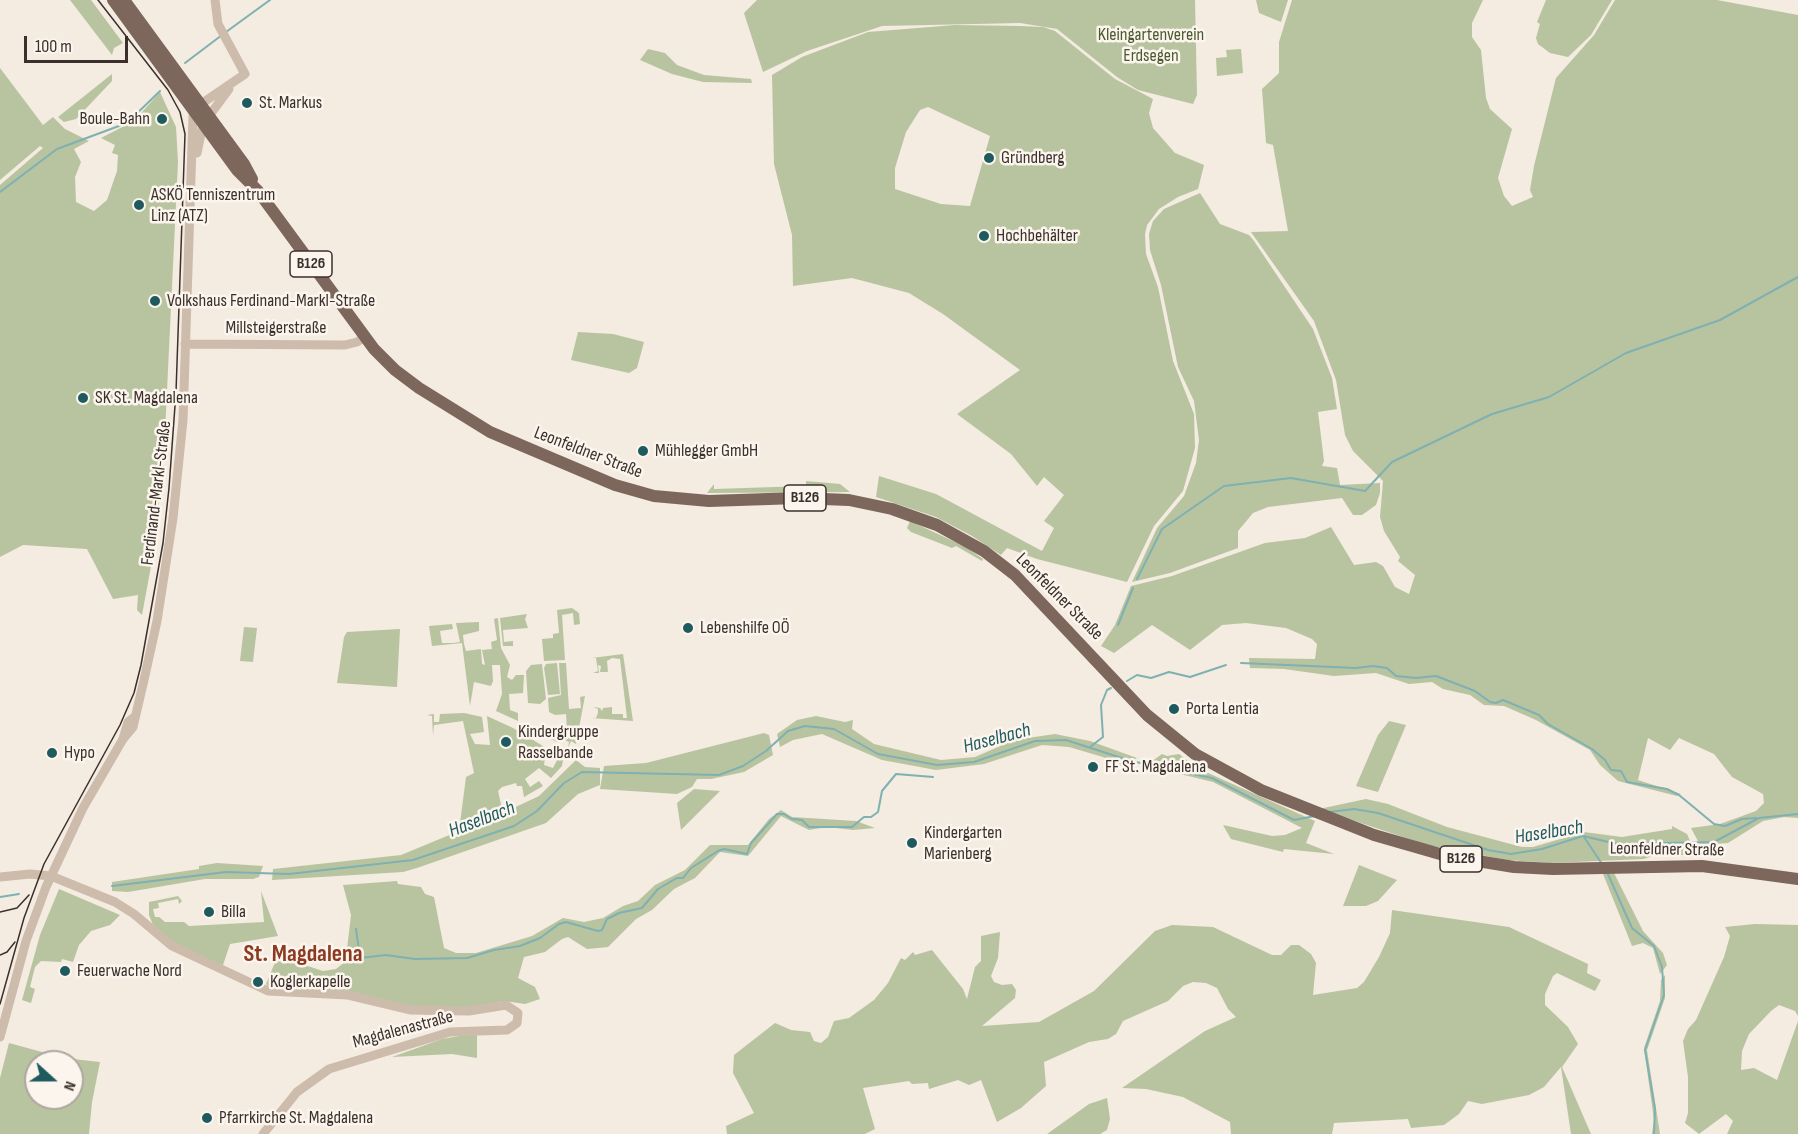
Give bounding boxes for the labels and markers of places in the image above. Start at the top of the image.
place label: St. Markus [259,92,322,114]
marker: St. Markus [240,96,254,110]
place label: Boule-Bahn [79,108,150,130]
marker: Boule-Bahn [155,112,169,126]
place label: Gründberg [1001,147,1064,169]
marker: Gründberg [982,151,996,165]
place label: ASKÖ Tenniszentrum Linz (ATZ) [151,184,275,226]
marker: ASKÖ Tenniszentrum Linz (ATZ) [132,198,146,212]
place label: Hochbehälter [996,225,1078,247]
marker: Hochbehälter [977,229,991,243]
place label: Volkshaus Ferdinand-Markl-Straße [167,290,375,312]
marker: Volkshaus Ferdinand-Markl-Straße [148,294,162,308]
place label: SK St. Magdalena [95,387,198,409]
marker: SK St. Magdalena [76,391,90,405]
place label: Mühlegger GmbH [655,440,758,462]
marker: Mühlegger GmbH [636,444,650,458]
place label: Lebenshilfe OÖ [700,617,790,639]
marker: Lebenshilfe OÖ [681,621,695,635]
place label: Porta Lentia [1186,698,1259,720]
marker: Porta Lentia [1167,702,1181,716]
place label: Kindergruppe Rasselbande [518,721,599,764]
marker: Kindergruppe Rasselbande [499,735,513,749]
place label: Hypo [64,742,95,764]
marker: Hypo [45,746,59,760]
place label: FF St. Magdalena [1105,756,1206,778]
marker: FF St. Magdalena [1086,760,1100,774]
place label: Kindergarten Marienberg [924,822,1002,864]
marker: Kindergarten Marienberg [905,836,919,850]
place label: Billa [221,901,246,923]
marker: Billa [202,905,216,919]
place label: Feuerwache Nord [77,960,182,982]
marker: Feuerwache Nord [58,964,72,978]
place label: Koglerkapelle [270,971,351,993]
marker: Koglerkapelle [251,975,265,989]
place label: Pfarrkirche St. Magdalena [219,1107,373,1129]
marker: Pfarrkirche St. Magdalena [200,1111,214,1125]

